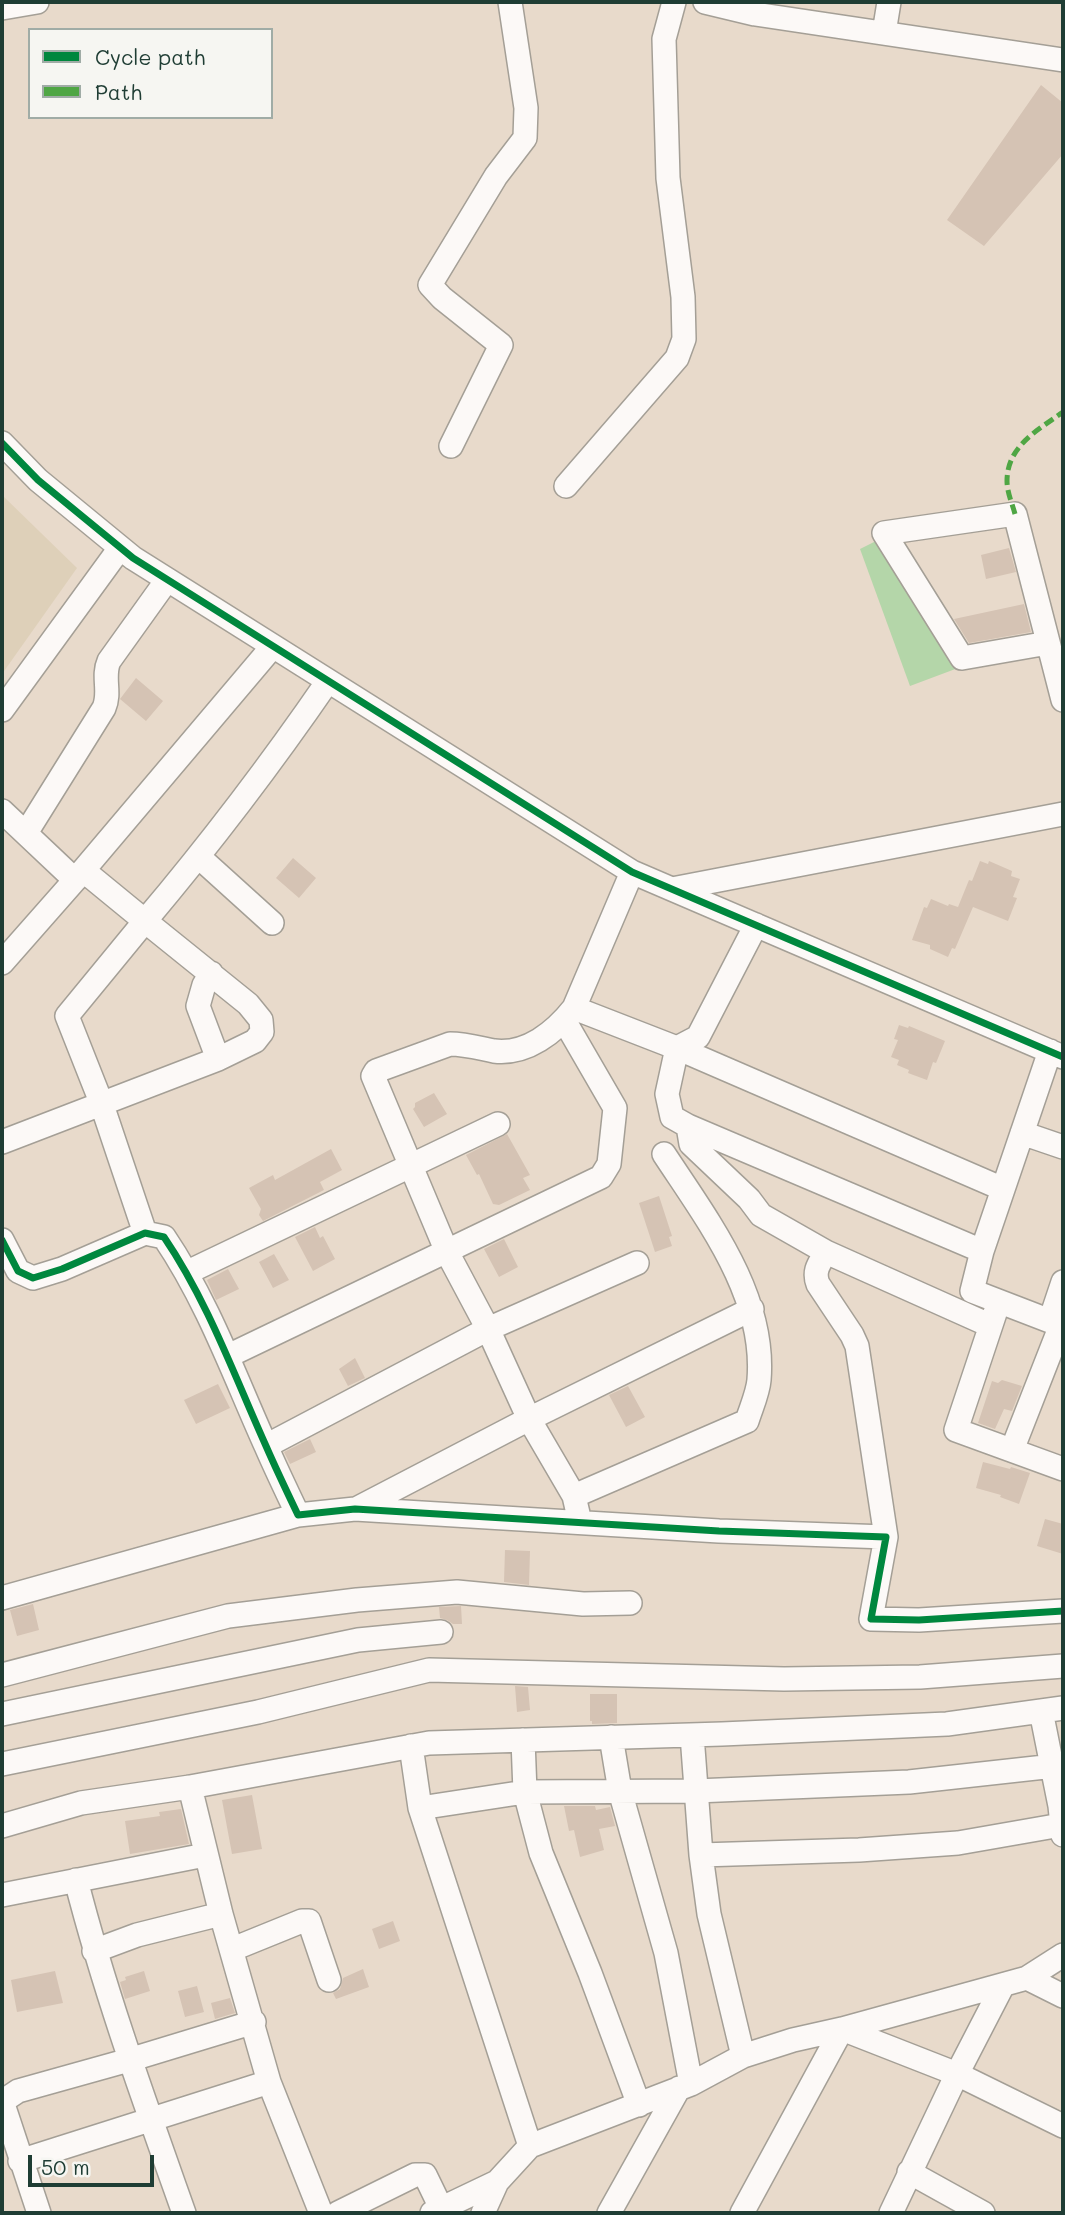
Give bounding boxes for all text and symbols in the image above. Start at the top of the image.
legend [28,28,273,119]
text: Cycle path [95,43,205,70]
text: Path [95,78,142,105]
scale bar [32,2142,158,2186]
text: 50 m [41,2153,90,2180]

